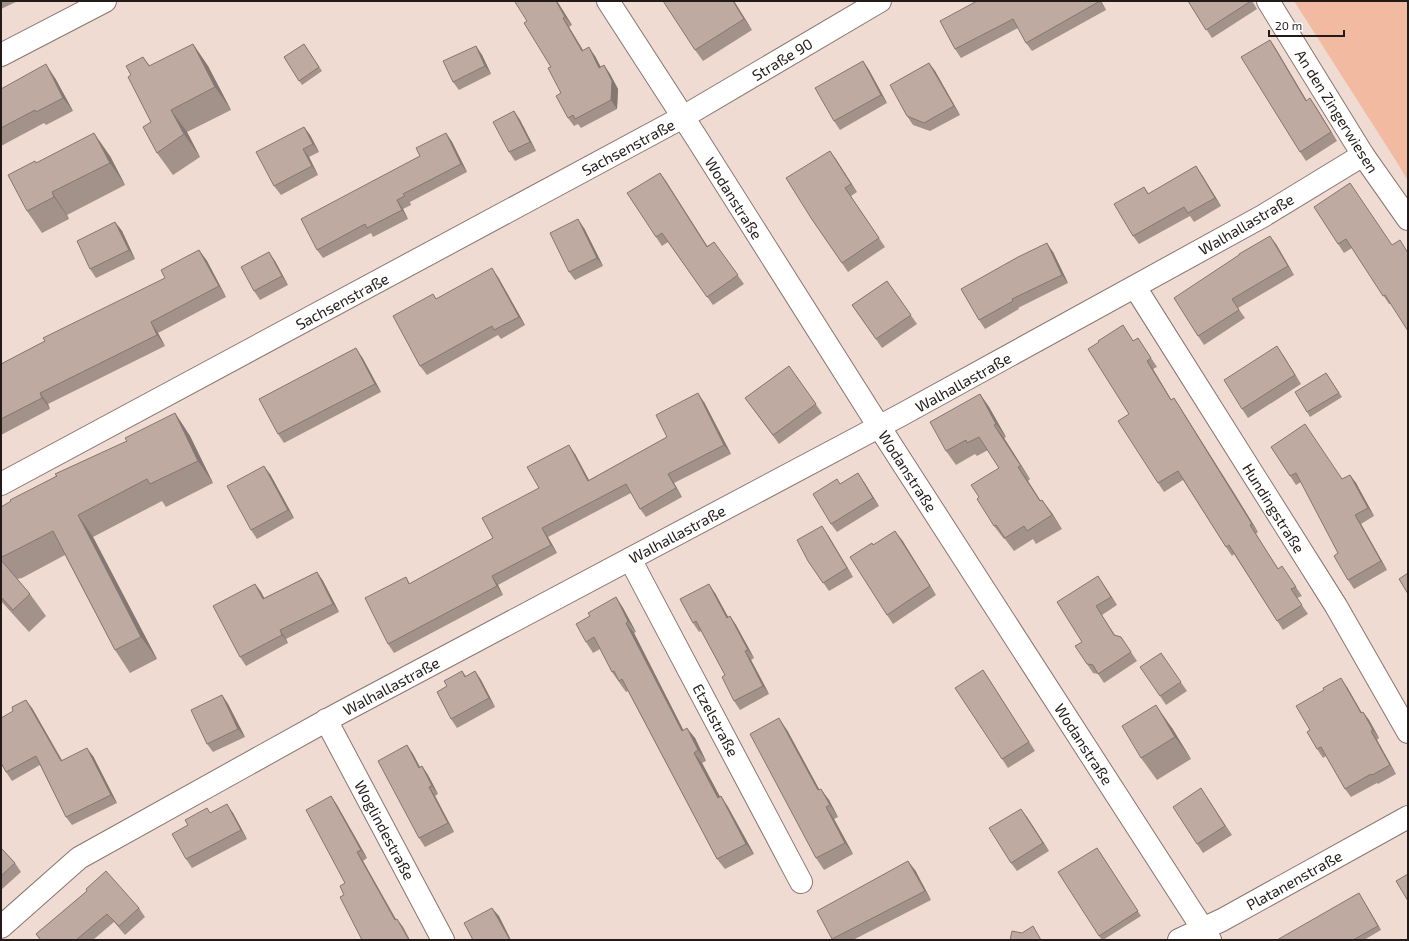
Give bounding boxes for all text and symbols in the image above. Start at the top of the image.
scale bar [1269,12,1344,38]
text: 20 m [1275,18,1302,32]
street label: Straße 90 [748,34,816,84]
street label: An den Zingerwiesen [1292,46,1382,176]
street label: Sachsenstraße [578,115,678,179]
street label: Wodanstraße [702,153,766,243]
street label: Walhallastraße [1195,190,1297,258]
street label: Sachsenstraße [292,269,392,333]
street label: Walhallastraße [912,348,1014,416]
street label: Wodanstraße [875,427,941,515]
street label: Hundingstraße [1239,460,1309,556]
street label: Walhallastraße [626,501,728,567]
street label: Walhallastraße [340,653,442,719]
street label: Etzelstraße [689,680,743,760]
street label: Wodanstraße [1051,700,1117,788]
street label: Woglindestraße [351,777,419,883]
street label: Platanenstraße [1243,846,1345,914]

